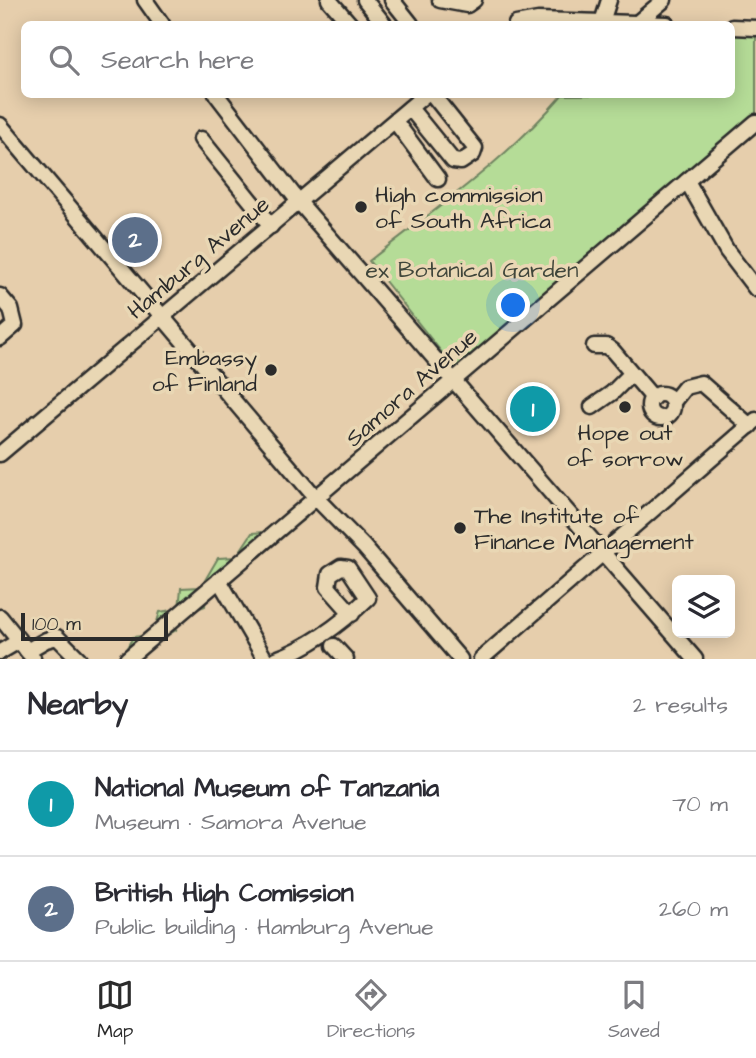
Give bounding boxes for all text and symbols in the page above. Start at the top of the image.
search box [21,21,735,98]
icon: search [45,41,83,79]
text: Search here [101,42,254,78]
place label: High commission of South Africa [375,179,551,237]
street label: Hamburg Avenue [121,189,277,328]
marker: High commission of South Africa [353,199,369,215]
pin: 2 [112,214,158,266]
park label: ex Botanical Garden [366,254,578,286]
your location [496,288,530,322]
street label: Samora Avenue [339,321,485,454]
place label: Embassy of Finland [152,342,257,400]
marker: Embassy of Finland [263,362,279,378]
pin: 1 [510,383,556,435]
marker: Hope out of sorrow [617,399,633,415]
place label: Hope out of sorrow [566,417,684,475]
place label: The Institute of Finance Management [474,500,694,559]
marker: The Institute of Finance Management [452,520,468,536]
map controls [672,575,735,638]
button: layers [672,575,735,638]
scale bar [21,610,168,642]
text: 100 m [32,611,81,638]
text: Nearby [28,684,128,726]
text: 2 results [633,689,728,721]
text: National Museum of Tanzania [95,770,439,806]
text: 1 [50,788,52,820]
text: 70 m [672,788,728,820]
text: Museum · Samora Avenue [95,806,367,838]
text: British High Comission [95,875,354,911]
text: 2 [44,893,58,925]
text: 260 m [659,893,728,925]
text: Public building · Hamburg Avenue [95,911,434,943]
tab: Map [96,976,134,1045]
tab: Directions [327,976,415,1045]
tab: Saved [608,976,660,1045]

